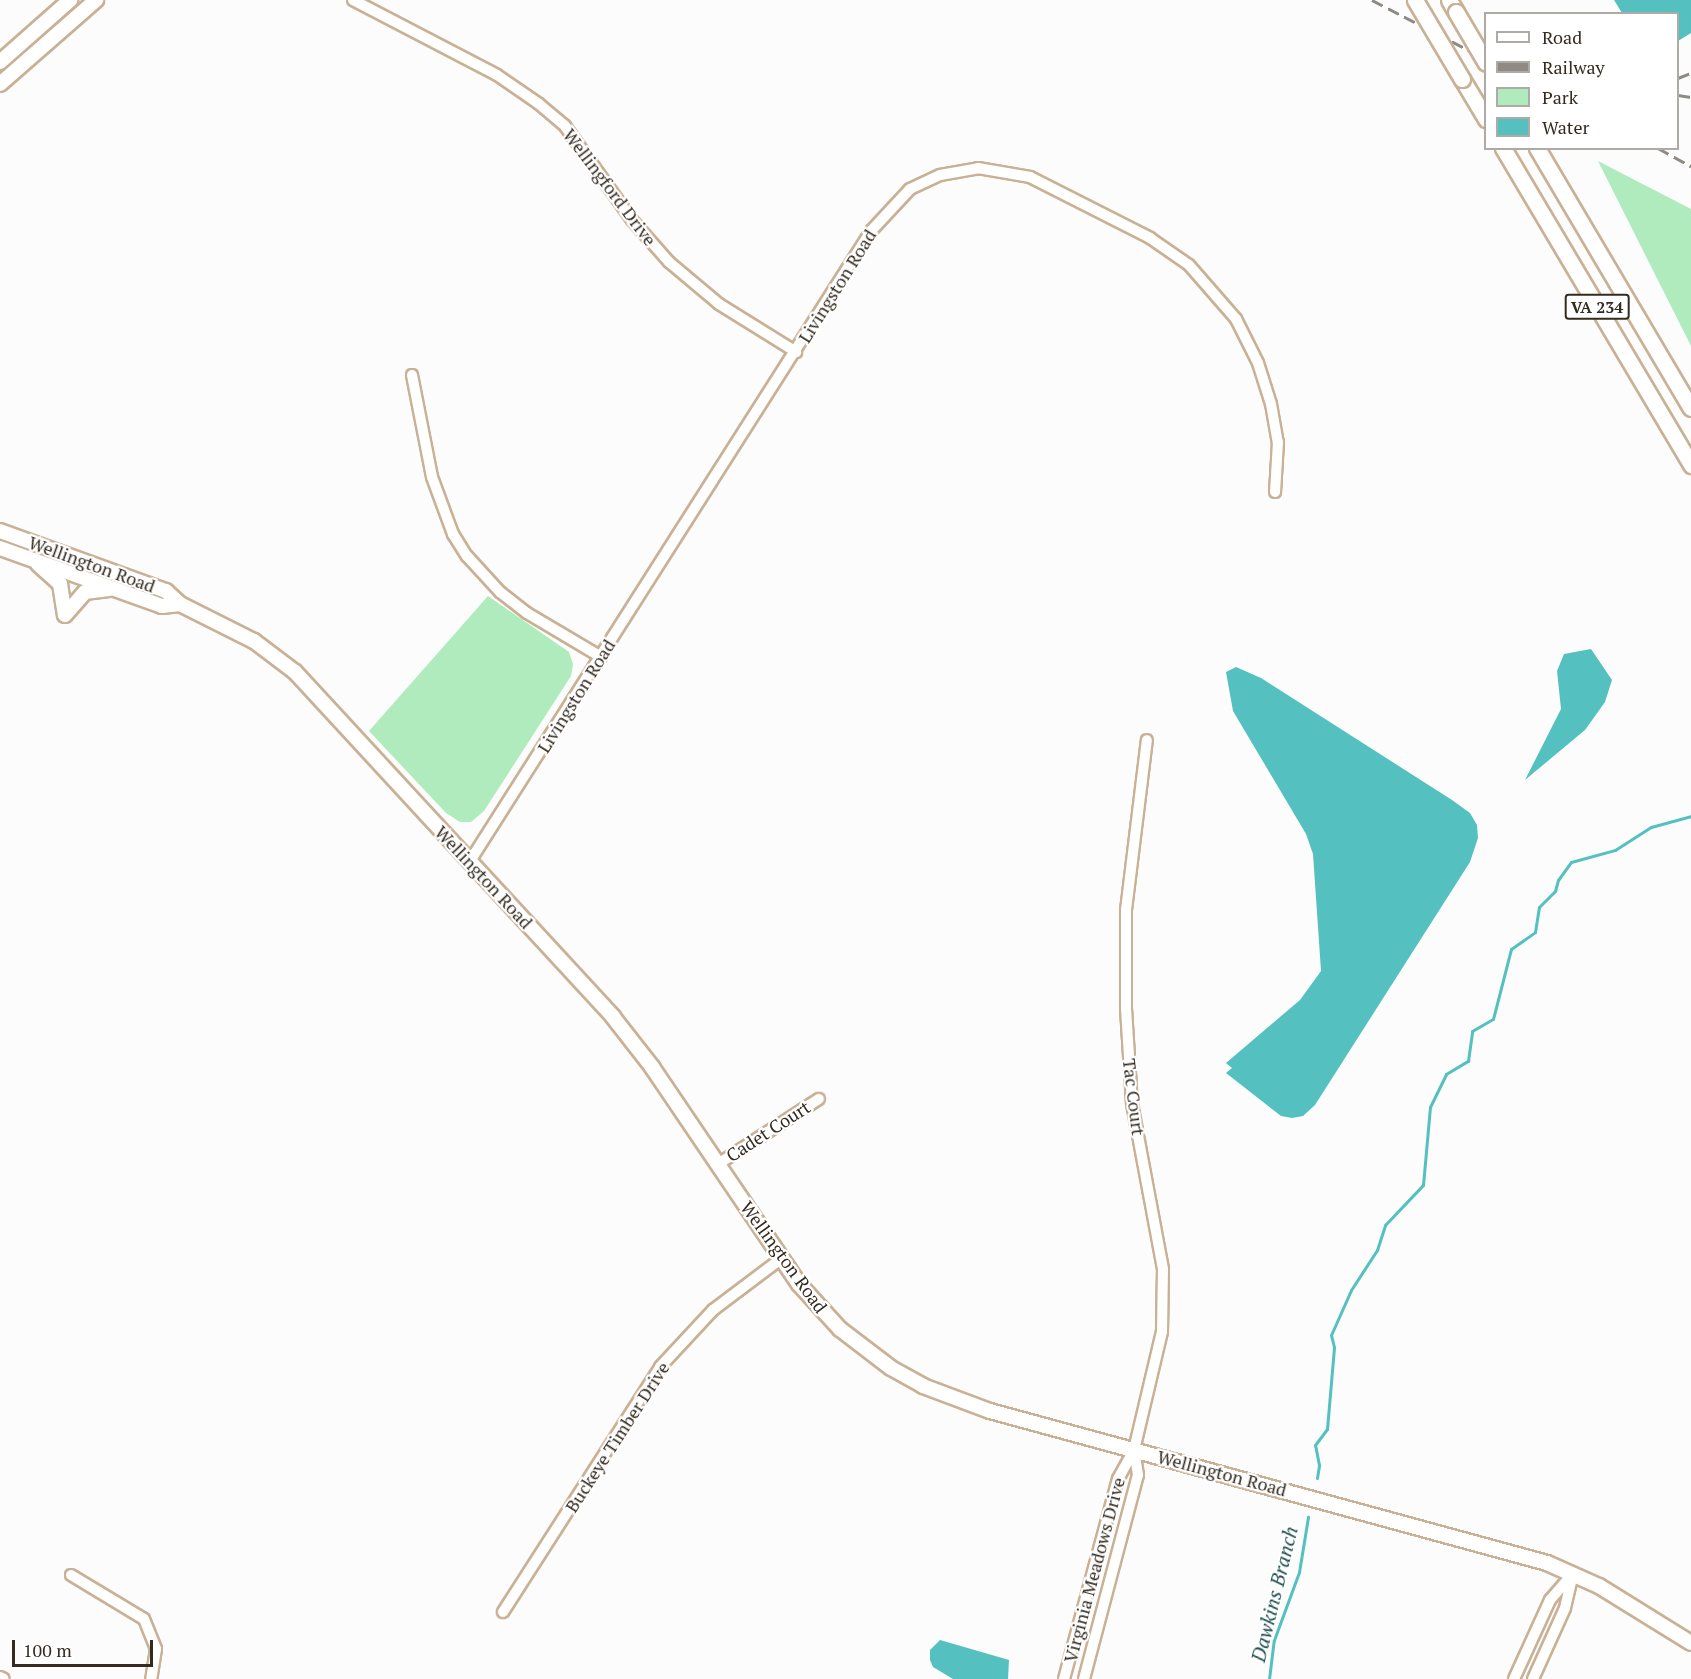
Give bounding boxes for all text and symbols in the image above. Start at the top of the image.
legend [1484,12,1679,150]
text: Road [1542,25,1582,49]
text: Railway [1542,55,1605,79]
text: Park [1542,85,1578,109]
text: Water [1542,115,1589,139]
street label: Wellingford Drive [559,124,661,250]
street label: Livingston Road [793,225,881,347]
road number: VA 234 [1564,294,1630,320]
street label: Wellington Road [26,531,158,597]
street label: Livingston Road [532,635,620,757]
street label: Wellington Road [431,821,537,933]
street label: Tac Court [1119,1057,1149,1137]
street label: Cadet Court [722,1096,814,1166]
street label: Wellington Road [736,1197,832,1317]
street label: Buckeye Timber Drive [560,1358,674,1516]
street label: Wellington Road [1155,1445,1289,1501]
street label: Virginia Meadows Drive [1059,1475,1129,1665]
water label: Dawkins Branch [1246,1524,1302,1664]
scale bar [15,1628,156,1666]
text: 100 m [23,1638,72,1662]

